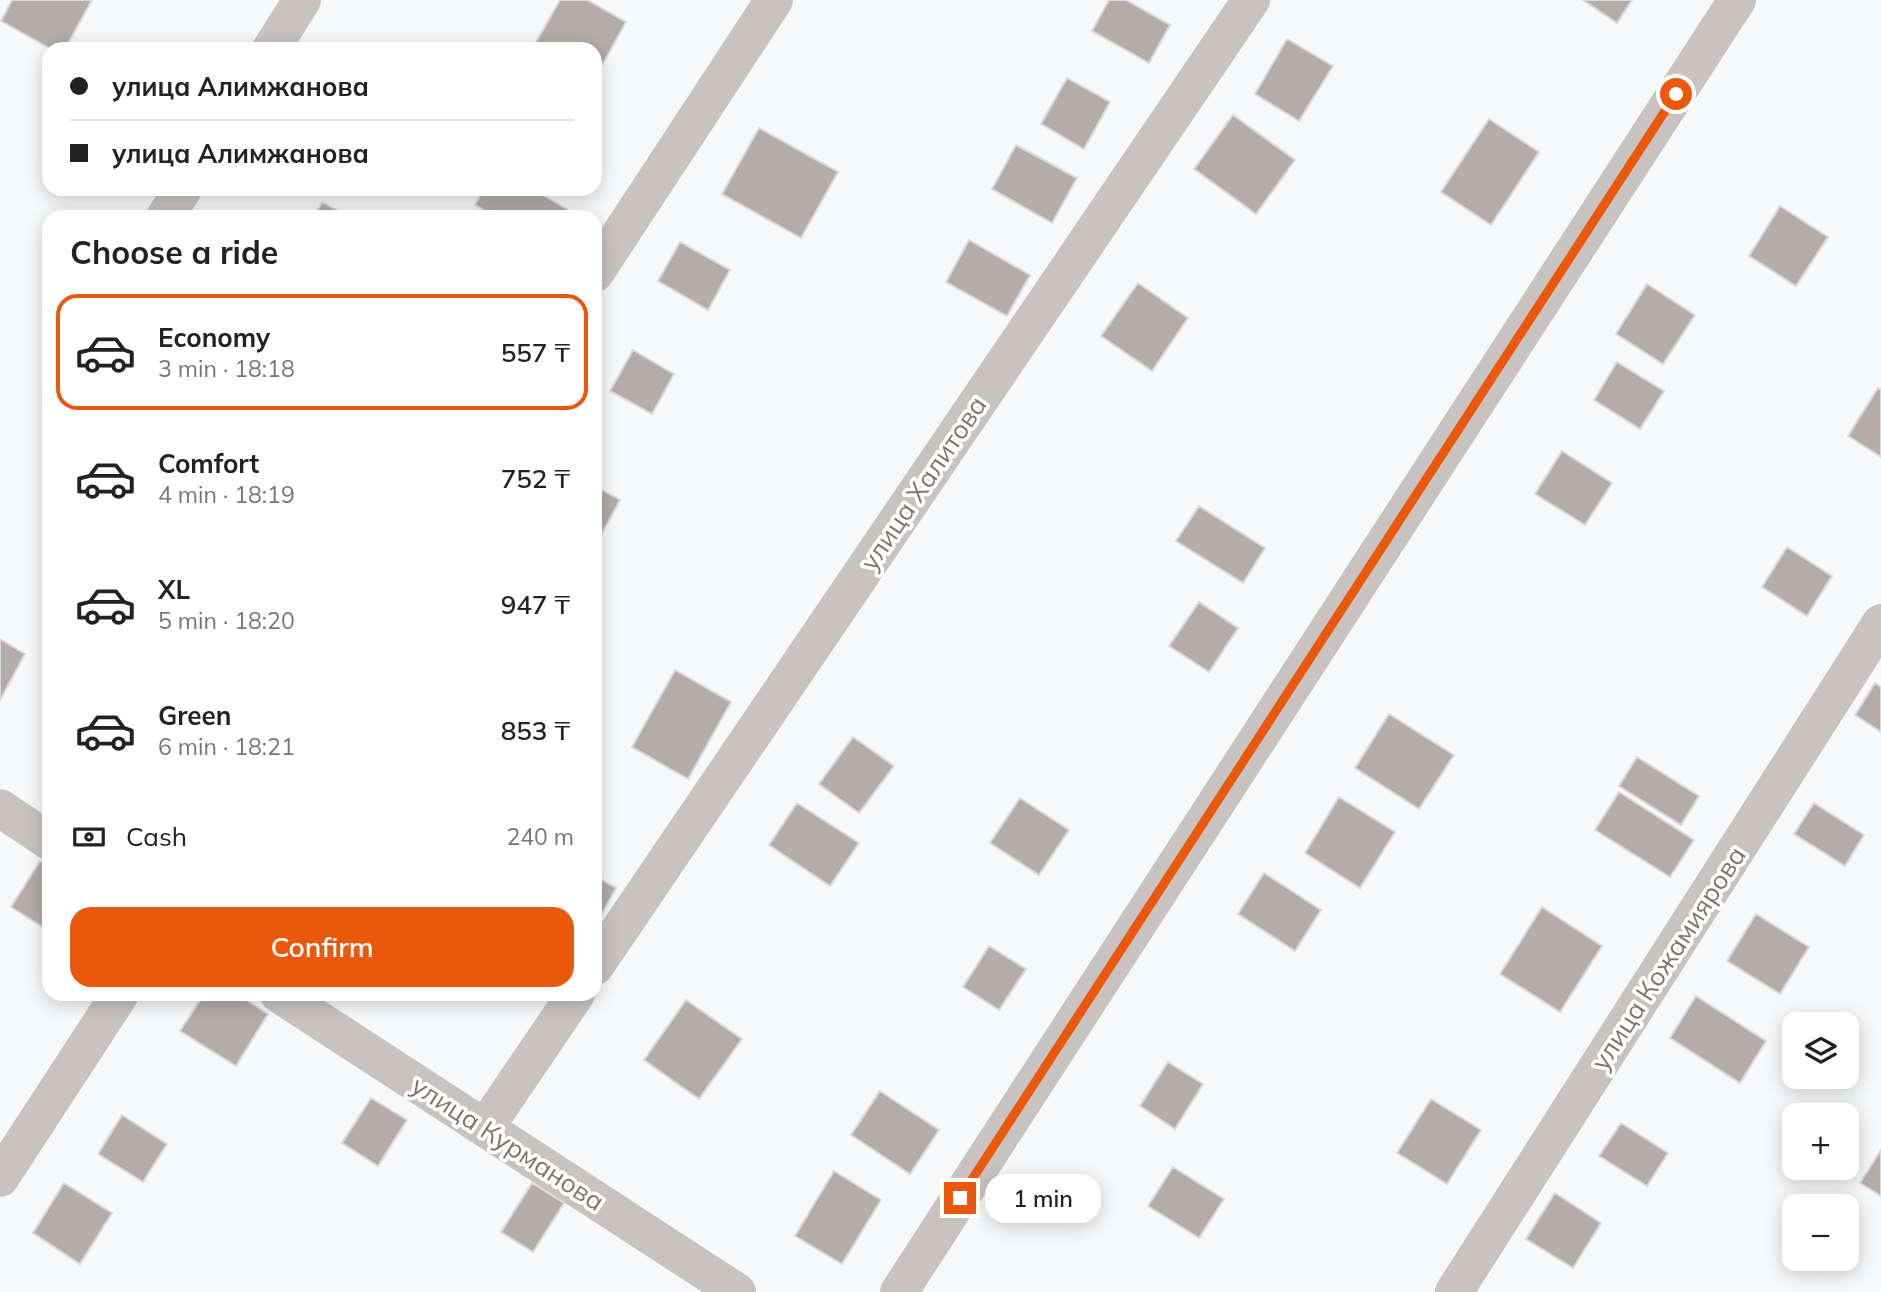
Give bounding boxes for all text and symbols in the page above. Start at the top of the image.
text: улица Алимжанова [112,70,369,103]
route start [1660,78,1692,110]
text: улица Алимжанова [112,137,369,170]
text: Choose a ride [70,232,278,272]
icon: car [74,321,137,384]
text: Economy [158,321,270,354]
text: 557 ₸ [501,336,570,369]
text: 3 min · 18:18 [158,354,295,383]
street label: улица Халитова [852,389,994,577]
icon: car [74,447,137,510]
text: Comfort [158,447,259,480]
text: 752 ₸ [501,462,570,495]
text: 4 min · 18:19 [158,480,295,509]
icon: car [74,573,137,636]
text: XL [158,573,190,606]
text: 947 ₸ [501,588,570,621]
text: 5 min · 18:20 [158,606,295,635]
icon: car [74,699,137,762]
text: Green [158,699,231,732]
text: 853 ₸ [501,714,570,747]
text: 6 min · 18:21 [158,732,295,761]
icon: cash [70,818,108,856]
text: Cash [126,820,187,853]
text: 240 m [506,822,574,851]
street label: улица Кожамиярова [1583,840,1753,1076]
button: Confirm [70,907,574,987]
map controls [1782,1012,1859,1271]
button: layers [1782,1012,1859,1089]
street label: улица Курманова [405,1068,611,1218]
button: + [1782,1103,1859,1180]
callout: 1 min [984,1174,1100,1222]
route end [944,1182,976,1214]
text: 1 min [1013,1184,1073,1213]
button: − [1782,1194,1859,1271]

